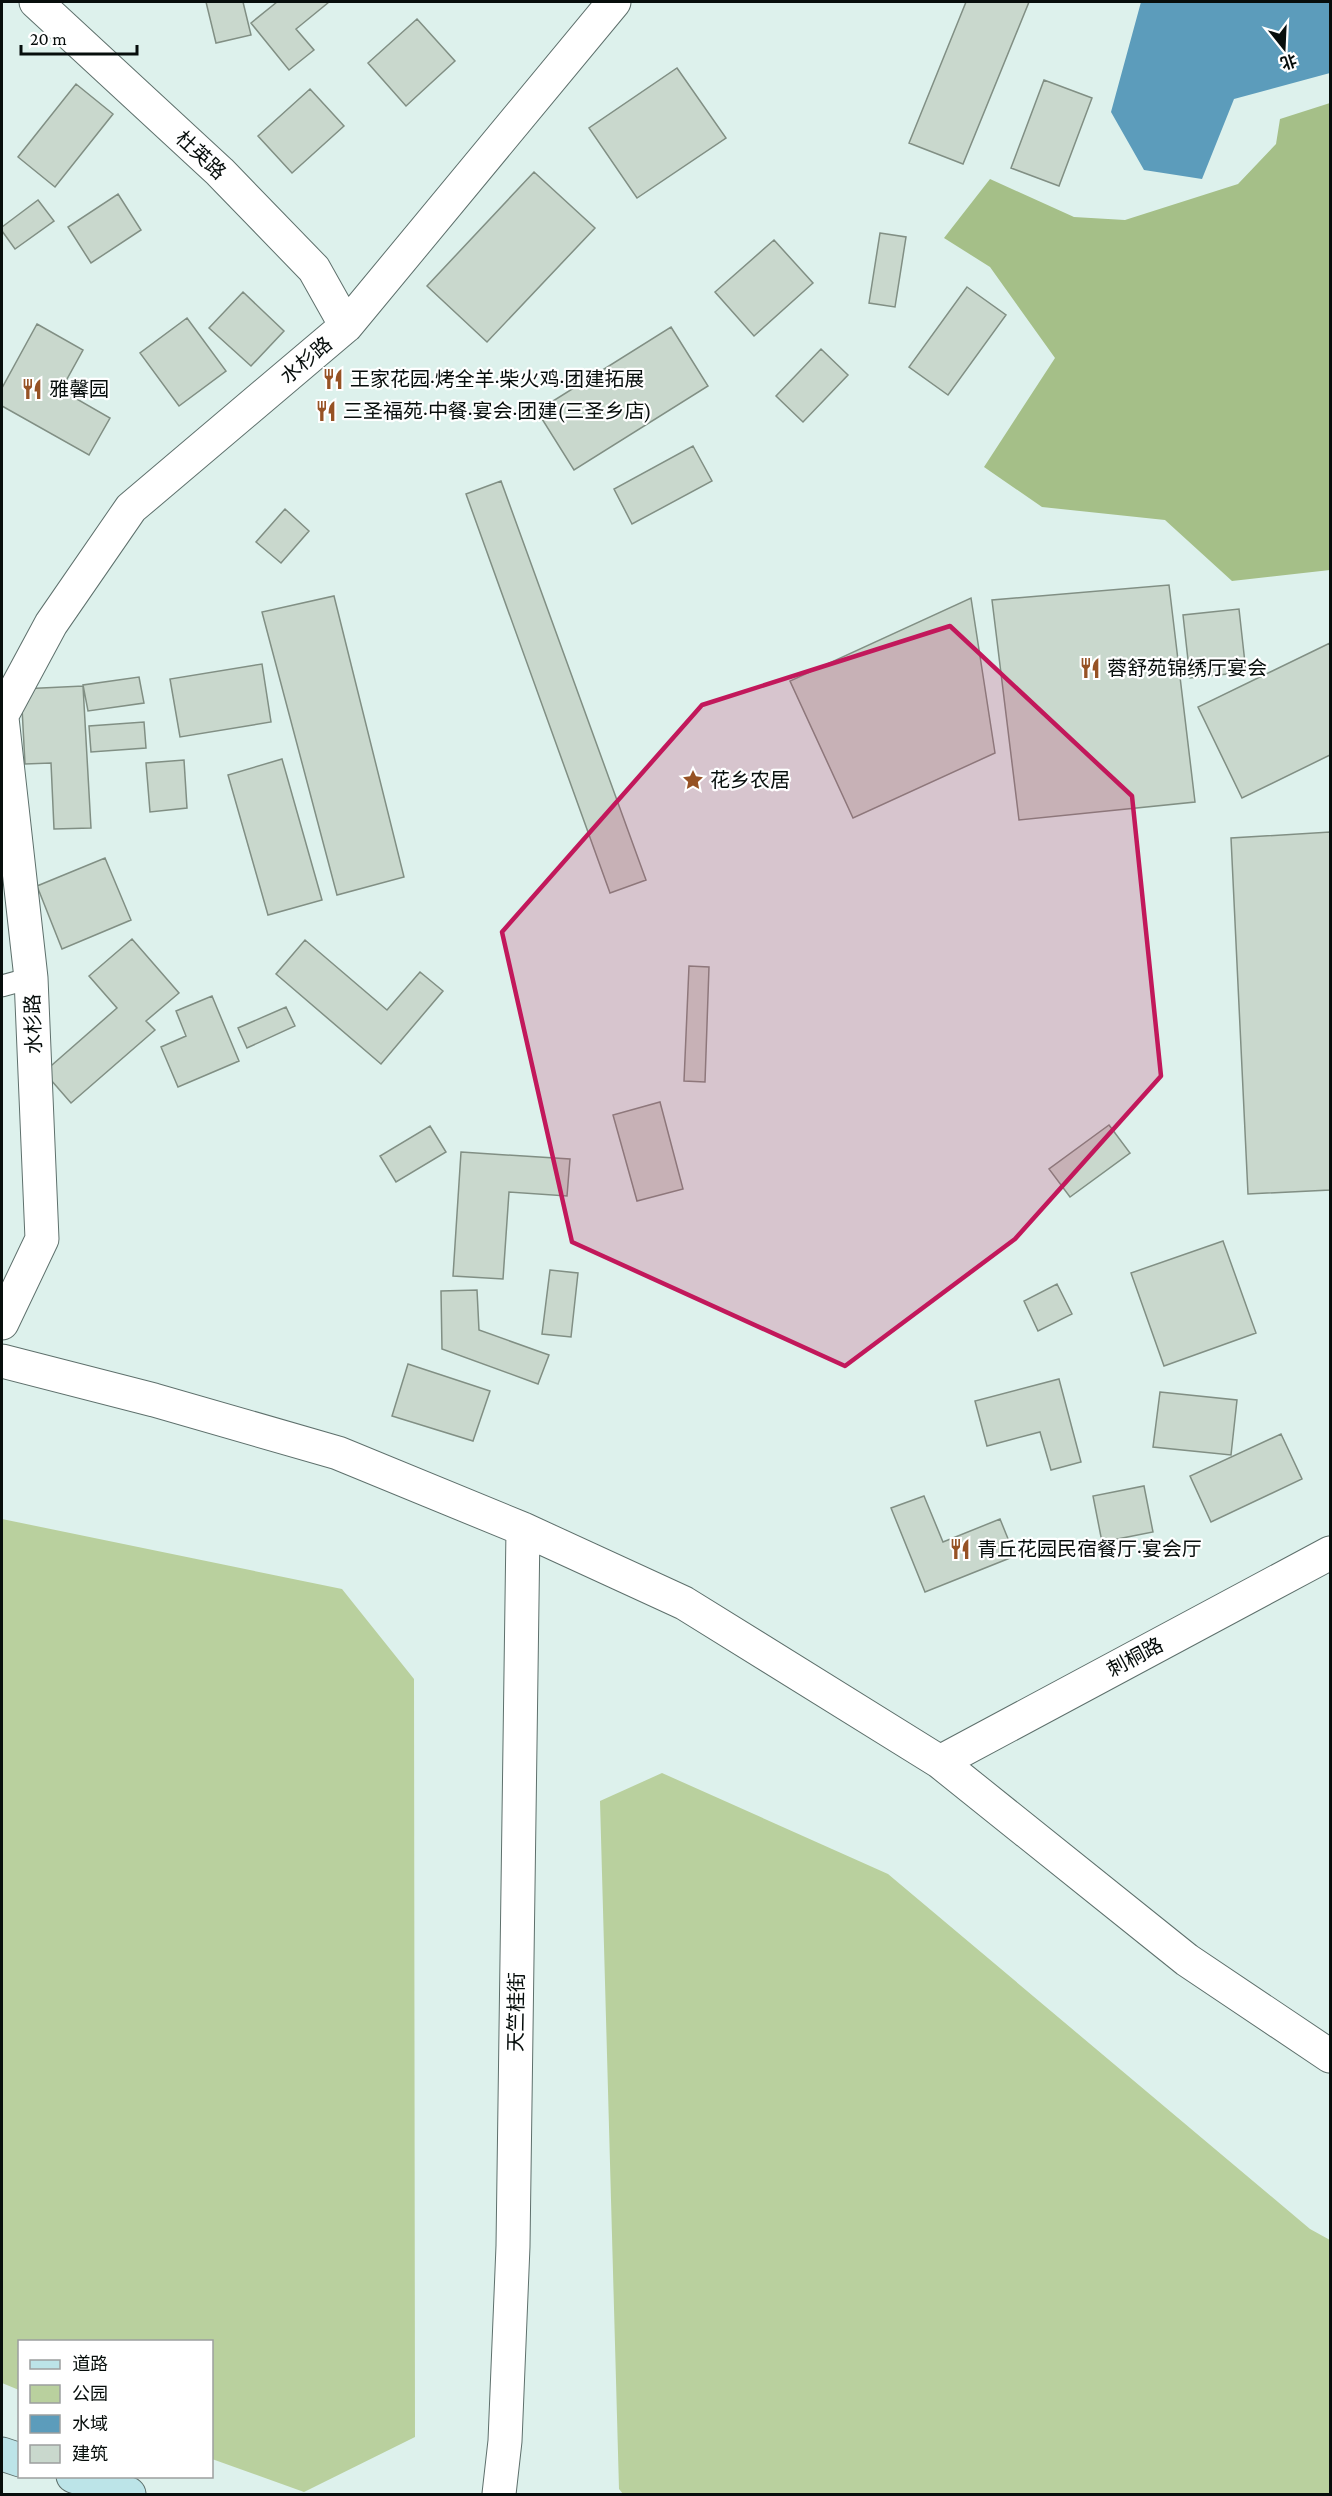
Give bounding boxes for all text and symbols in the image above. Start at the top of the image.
scale bar [21,18,136,56]
north arrow [1254,18,1314,78]
text: 20 m [30,29,67,49]
text: 北 [1278,51,1299,72]
street label: 杜英路 [172,126,230,184]
street label: 水杉路 [276,332,336,388]
restaurant icon: 王家花园·烤全羊·柴火鸡·团建拓展 [321,367,345,391]
place label: 王家花园·烤全羊·柴火鸡·团建拓展 [350,368,644,390]
restaurant icon: 雅馨园 [20,377,44,401]
place label: 雅馨园 [49,378,109,400]
restaurant icon: 三圣福苑·中餐·宴会·团建(三圣乡店) [314,399,338,423]
place label: 三圣福苑·中餐·宴会·团建(三圣乡店) [343,400,651,423]
restaurant icon: 蓉舒苑锦绣厅宴会 [1078,656,1102,680]
place label: 蓉舒苑锦绣厅宴会 [1107,657,1267,679]
place icon: 花乡农居 [681,768,705,792]
place label: 花乡农居 [710,769,790,791]
street label: 水杉路 [21,994,45,1054]
restaurant icon: 青丘花园民宿餐厅·宴会厅 [948,1537,972,1561]
place label: 青丘花园民宿餐厅·宴会厅 [977,1538,1202,1560]
street label: 刺桐路 [1103,1633,1167,1681]
street label: 天竺桂街 [504,1972,528,2052]
legend [18,2340,213,2478]
text: 道路 [72,2354,108,2374]
text: 公园 [72,2384,108,2404]
text: 水域 [72,2414,108,2434]
text: 建筑 [72,2444,108,2464]

